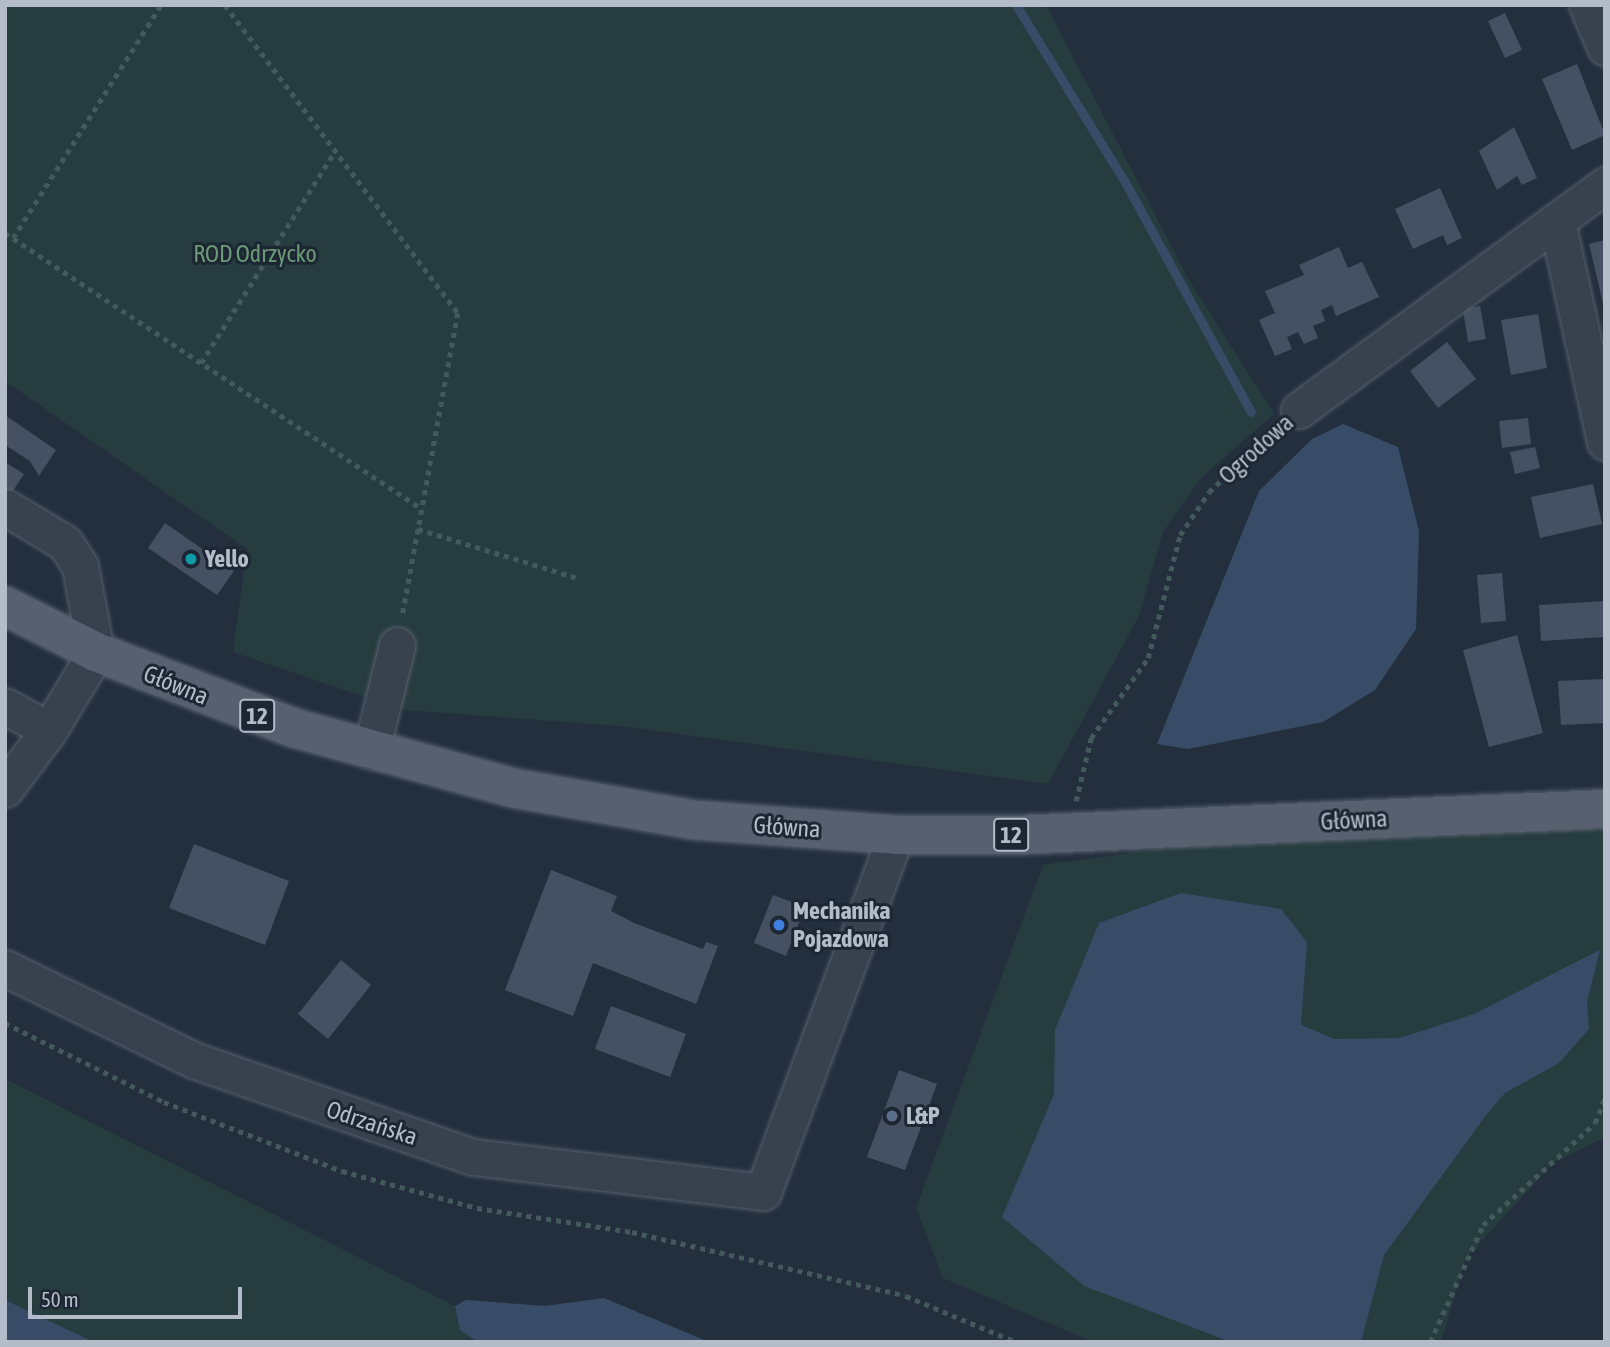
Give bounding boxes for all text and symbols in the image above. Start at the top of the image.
park label: ROD Odrzycko [193,240,317,268]
street label: Ogrodowa [1213,408,1299,490]
place label: Yello [205,545,249,573]
marker: Yello [183,551,199,567]
street label: Główna [140,659,212,711]
road number: 12 [238,696,276,736]
street label: Główna [1320,804,1388,836]
street label: Główna [753,810,821,844]
road number: 12 [992,816,1030,855]
place label: Mechanika Pojazdowa [793,897,890,953]
marker: Mechanika Pojazdowa [771,917,787,933]
street label: Odrzańska [323,1095,421,1151]
place label: L&P [906,1102,940,1130]
marker: L&P [884,1108,900,1124]
scale bar [32,1274,245,1318]
text: 50 m [41,1287,79,1311]

